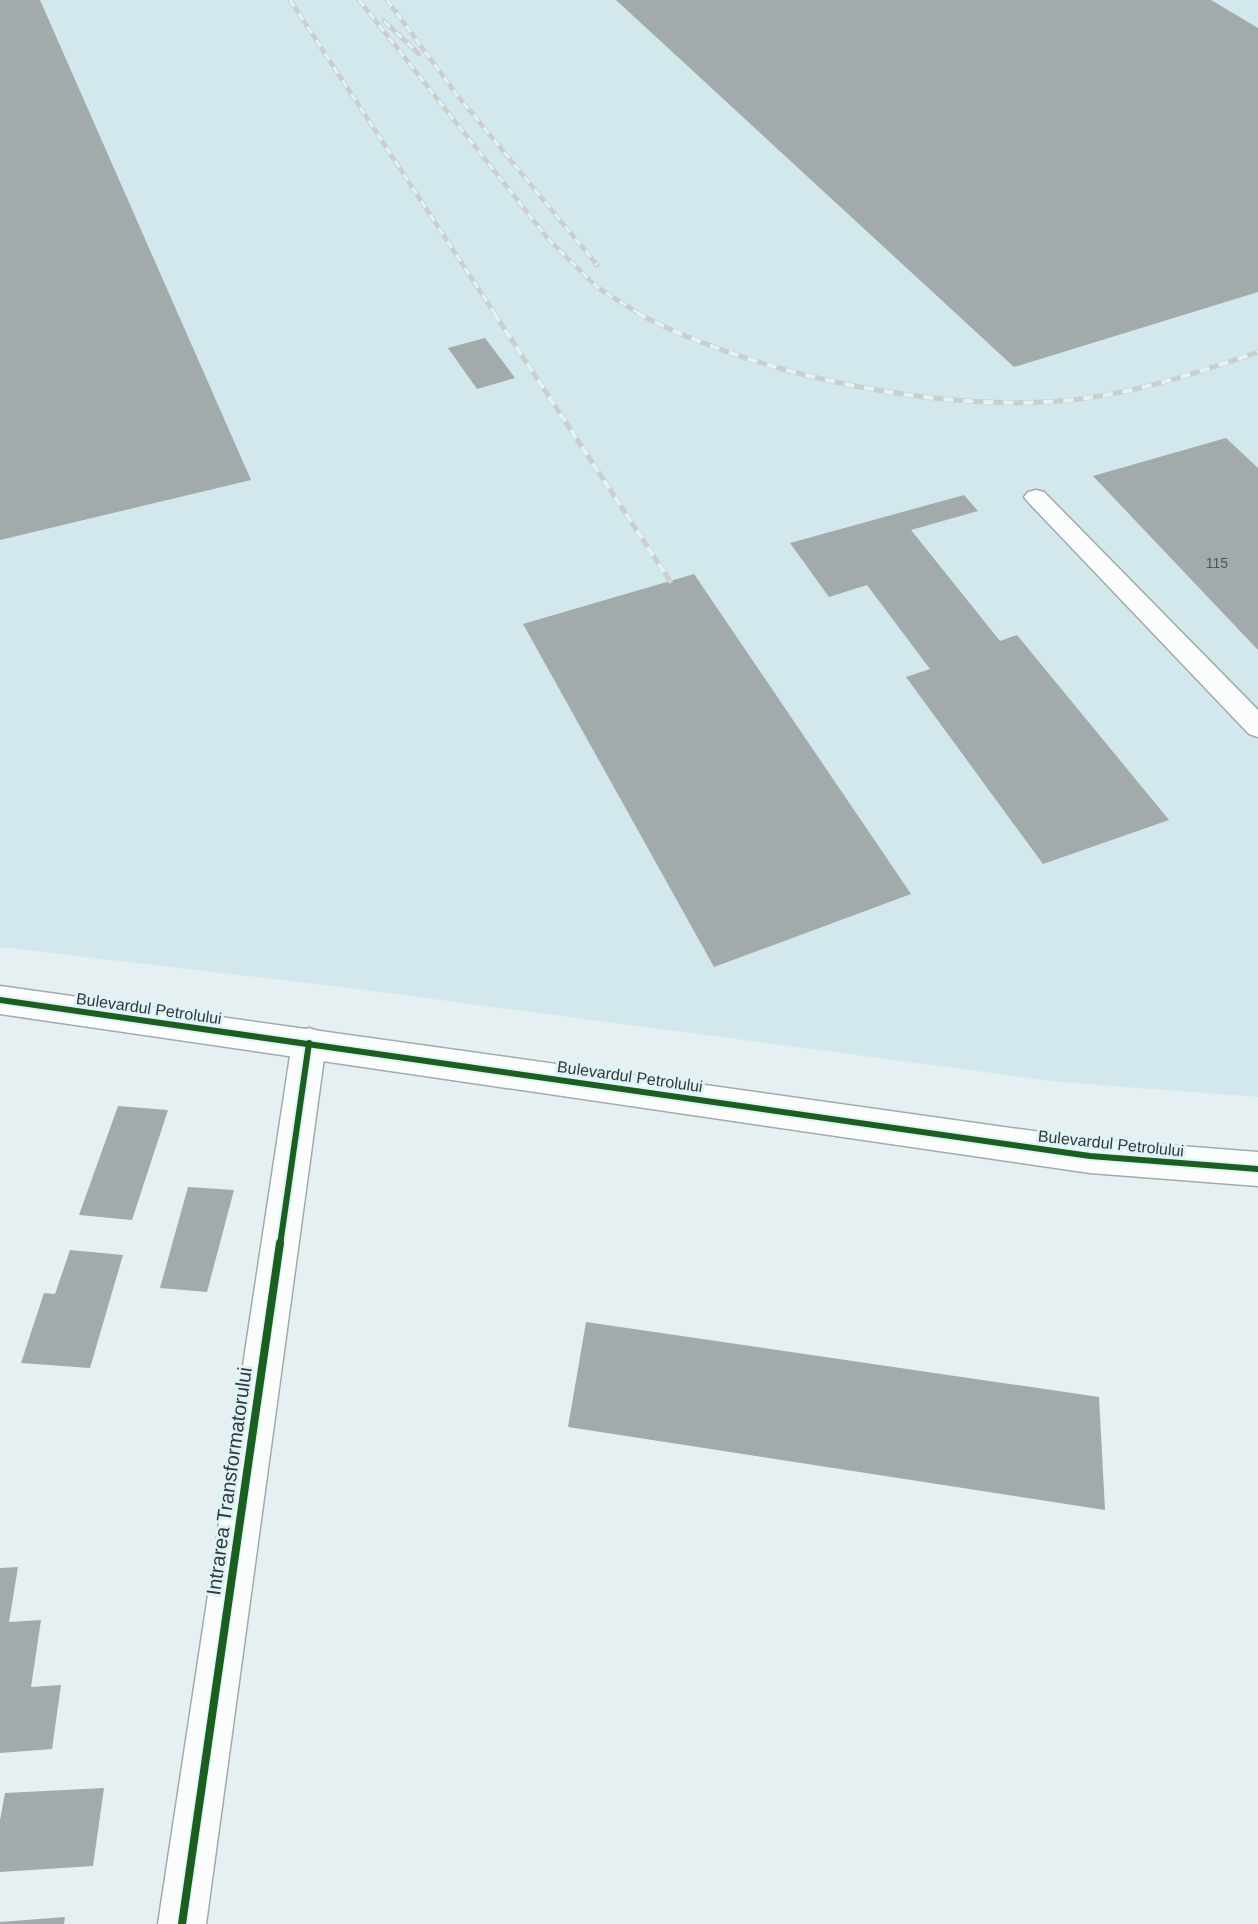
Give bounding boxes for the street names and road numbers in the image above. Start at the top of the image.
street label: Bulevardul Petrolului [75,990,223,1027]
street label: Bulevardul Petrolului [556,1058,704,1095]
street label: Bulevardul Petrolului [1037,1127,1185,1160]
street label: Intrarea Transformatorului [202,1366,256,1596]

